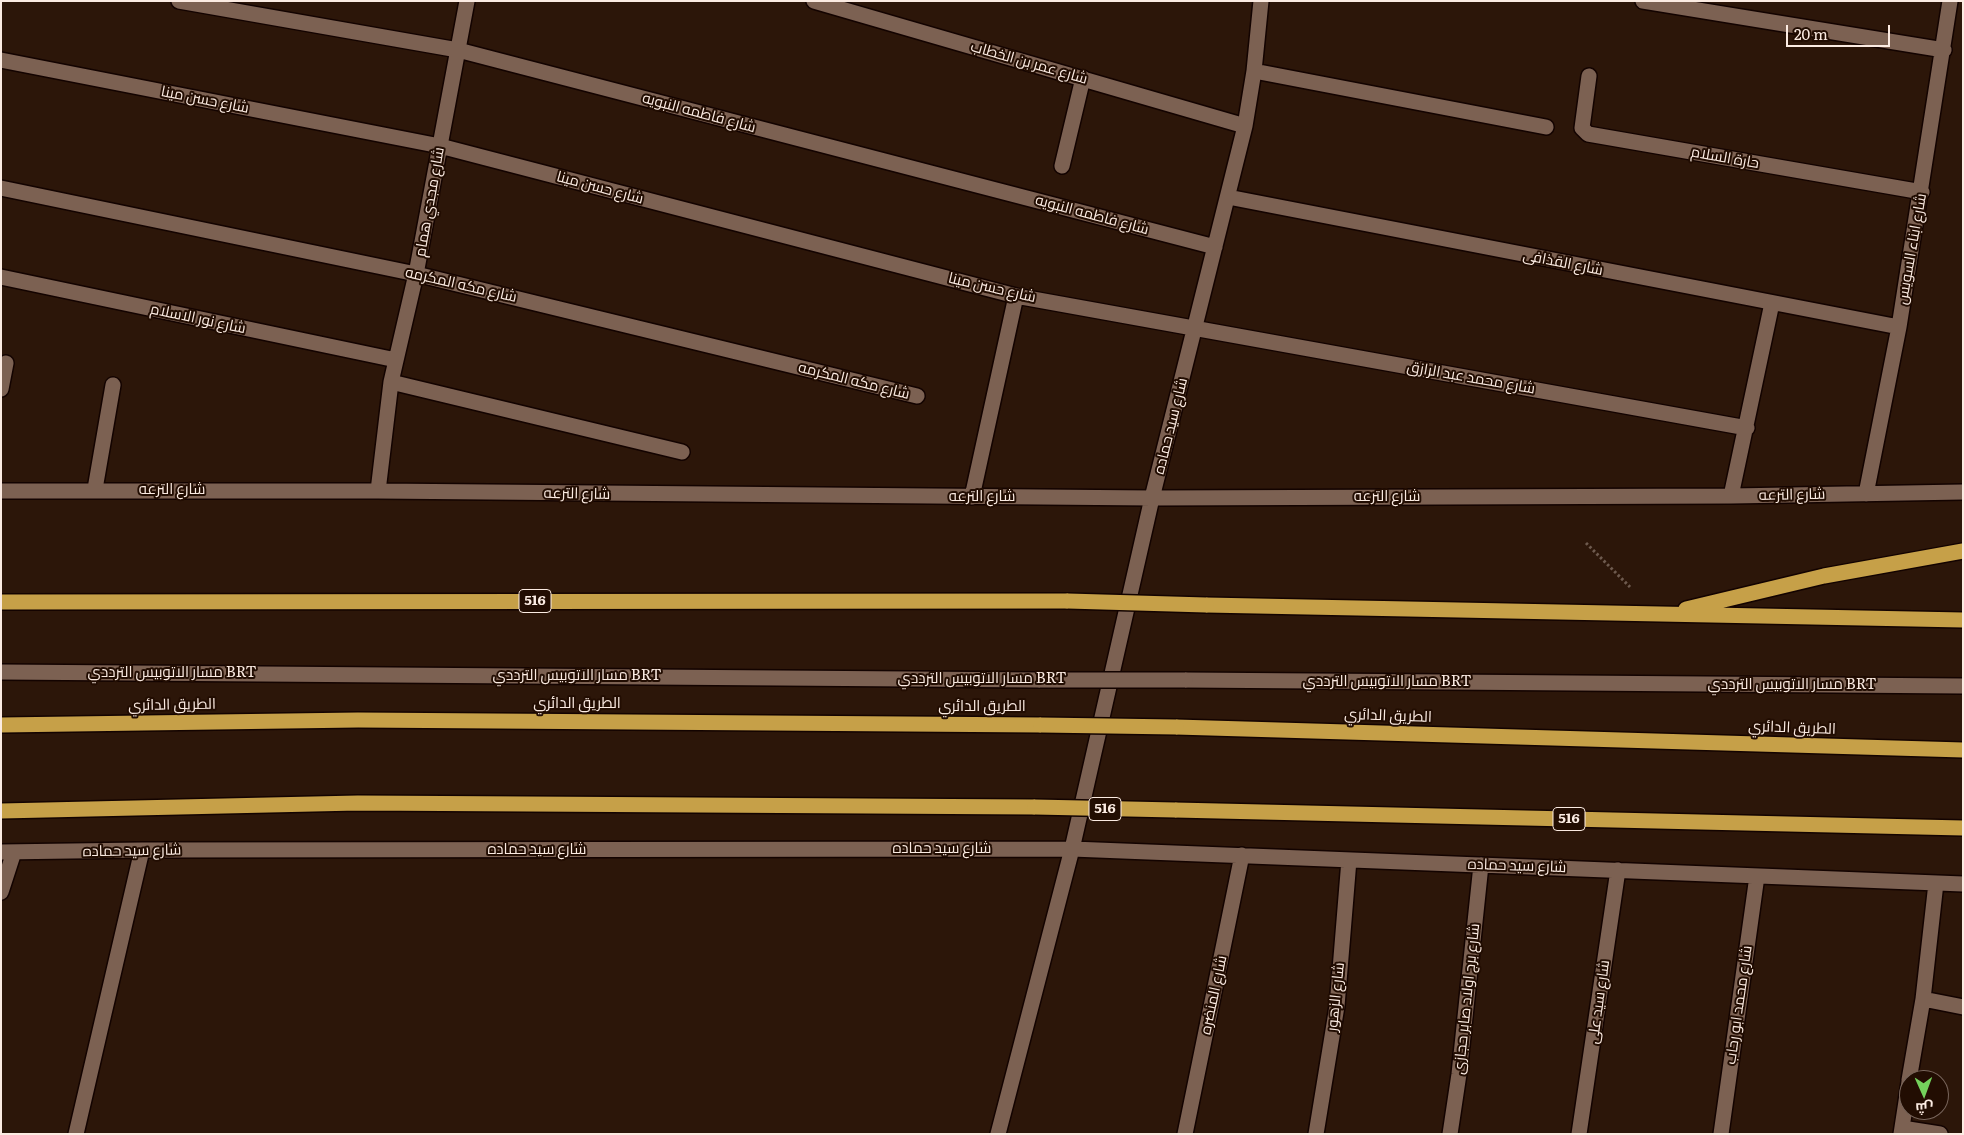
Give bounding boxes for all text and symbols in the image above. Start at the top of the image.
scale bar [1789,15,1893,47]
text: 20 m [1794,22,1828,45]
street label: شارع عمر بن الخطاب [968,38,1090,88]
street label: شارع حسن مينا [159,83,251,117]
street label: شارع فاطمه النبويه [640,89,758,137]
street label: حارة السلام [1689,143,1761,173]
street label: شارع مجدي همام [411,146,449,258]
street label: شارع حسن مينا [555,168,645,208]
street label: شارع فاطمه النبويه [1033,191,1151,239]
street label: شارع ابناء السويس [1893,192,1931,306]
street label: شارع القذافى [1521,246,1605,280]
street label: شارع مكه المكرمه [403,263,519,307]
street label: شارع حسن مينا [946,269,1038,307]
street label: شارع نور الاسلام [149,300,247,338]
street label: شارع مكه المكرمه [796,358,912,404]
street label: شارع محمد عبد الرازق [1406,358,1536,398]
street label: شارع سيد حماده [1150,376,1192,476]
street label: شارع الترعه [139,481,205,499]
street label: شارع الترعه [544,484,610,504]
street label: شارع الترعه [1759,485,1825,505]
street label: شارع الترعه [949,488,1015,506]
street label: شارع الترعه [1354,488,1420,506]
road number: 516 [519,590,551,612]
street label: مسار الاتوبيس الترددي BRT [87,664,257,682]
street label: مسار الاتوبيس الترددي BRT [492,667,662,685]
street label: مسار الاتوبيس الترددي BRT [897,670,1067,688]
street label: مسار الاتوبيس الترددي BRT [1302,673,1472,691]
street label: مسار الاتوبيس الترددي BRT [1707,676,1877,694]
street label: الطريق الدائري [128,695,216,715]
street label: الطريق الدائري [533,695,621,713]
street label: الطريق الدائري [938,698,1026,716]
street label: الطريق الدائري [1344,705,1432,727]
street label: الطريق الدائري [1748,717,1836,739]
road number: 516 [1089,798,1121,821]
road number: 516 [1553,808,1585,831]
street label: شارع سيد حماده [893,840,991,858]
street label: شارع سيد حماده [82,841,182,861]
street label: شارع سيد حماده [488,841,586,859]
street label: شارع سيد حماده [1467,855,1567,877]
street label: شارع برج اولاد صابر حجازى [1450,923,1484,1075]
street label: شارع محمد ابو رحاب [1722,944,1756,1066]
street label: شارع المنضره [1197,954,1231,1036]
street label: شارع سيد على [1584,959,1614,1045]
street label: شارع الزهور [1323,962,1349,1032]
north arrow [1899,1070,1949,1120]
text: ش [1915,1099,1934,1119]

